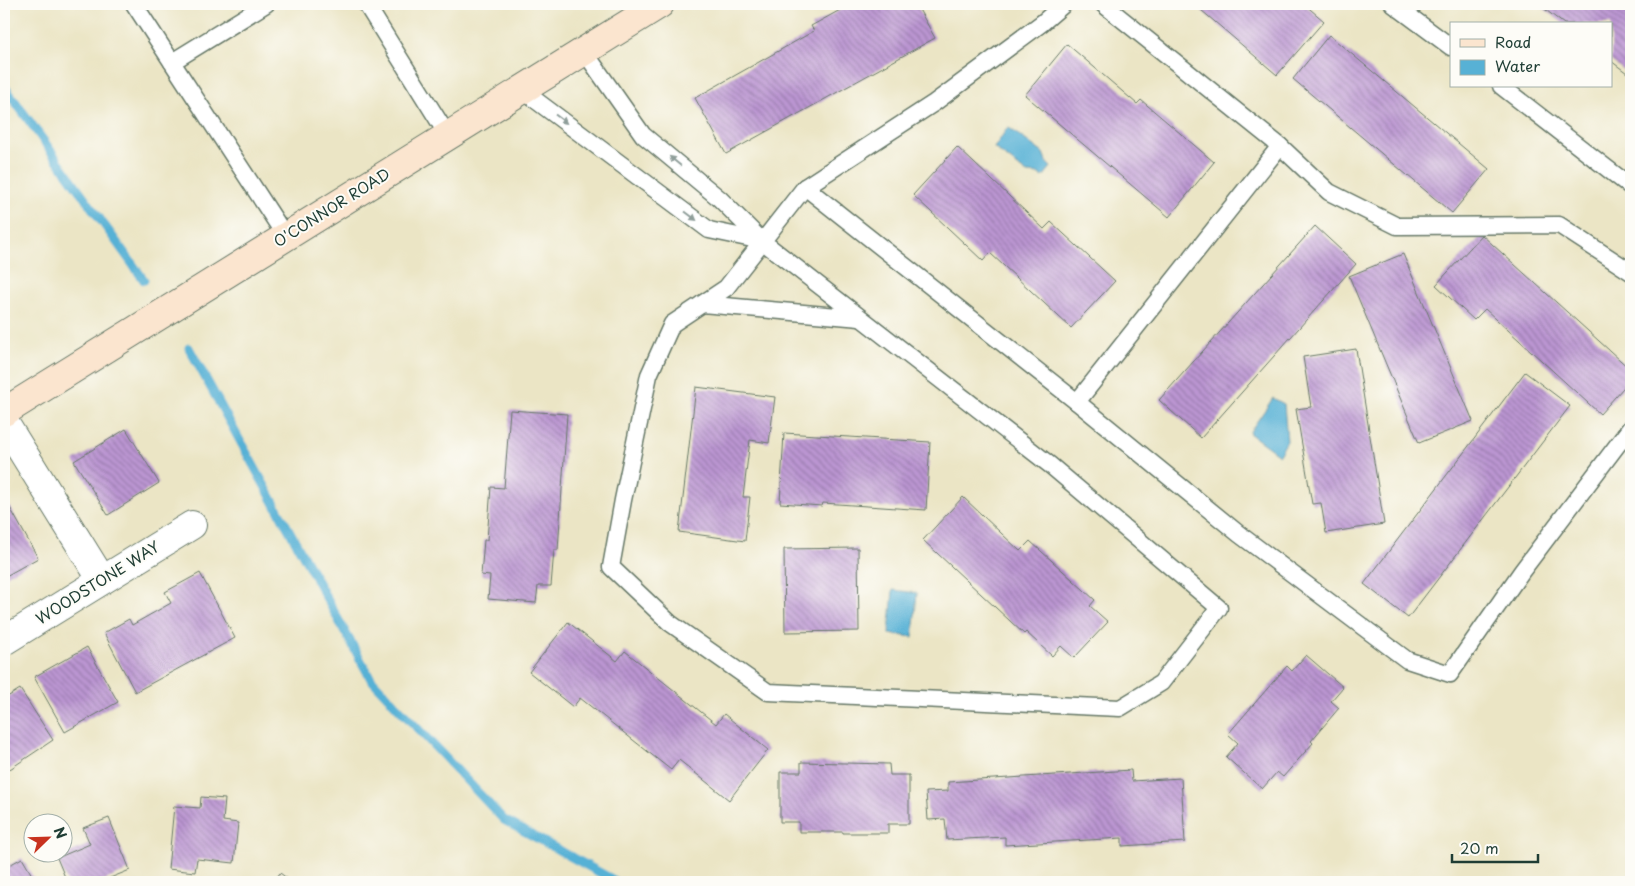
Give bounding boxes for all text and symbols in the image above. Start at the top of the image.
legend [1450,22,1612,88]
text: Road [1495,30,1531,53]
text: Water [1495,54,1540,77]
one-way arrow [554,114,568,124]
one-way arrow [669,155,681,167]
street label: O'CONNOR ROAD [268,162,394,252]
one-way arrow [684,211,697,222]
street label: WOODSTONE WAY [31,534,164,629]
north arrow [22,814,72,864]
text: N [49,824,72,842]
scale bar [1452,831,1539,863]
text: 20 m [1460,836,1499,859]

